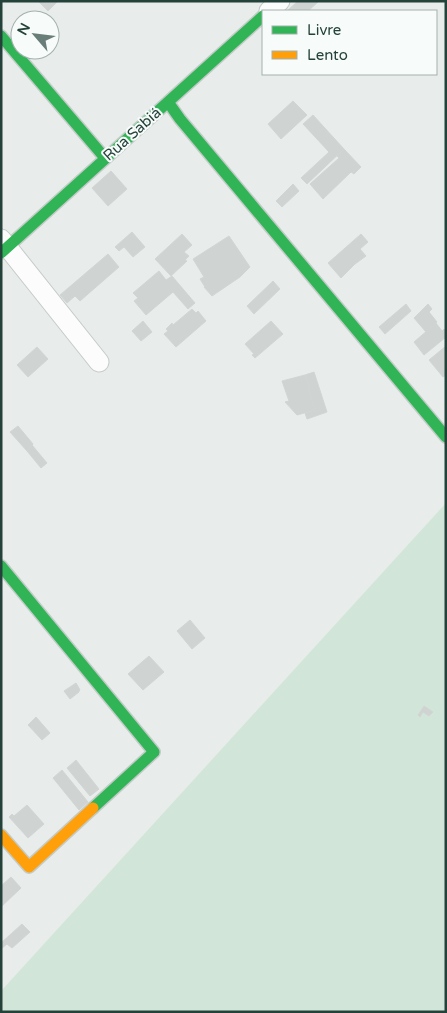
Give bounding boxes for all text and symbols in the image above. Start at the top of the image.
north arrow [10,10,60,60]
legend [262,10,437,75]
text: N [14,20,34,38]
text: Livre [307,21,341,39]
text: Lento [307,46,348,64]
street label: Rua Sabiá [99,103,165,165]

